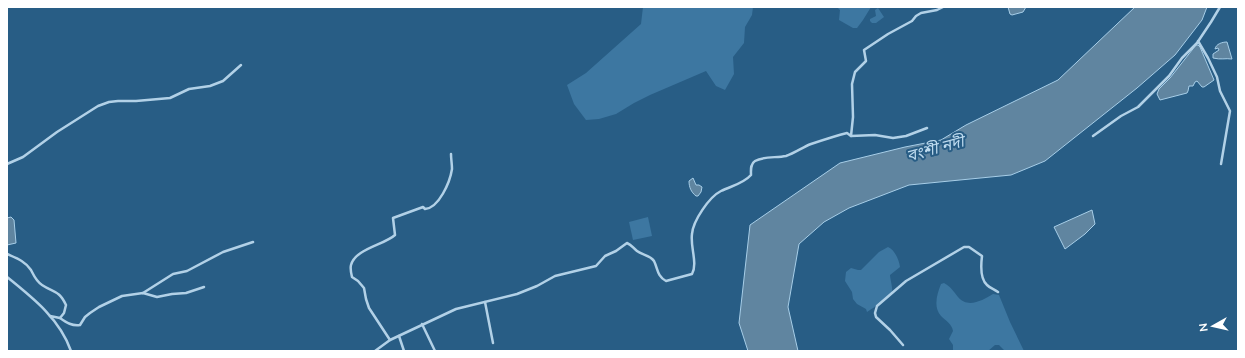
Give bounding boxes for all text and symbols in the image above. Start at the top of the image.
water label: বংশী নদী [904,130,969,165]
north arrow [1193,306,1233,346]
text: N [1196,322,1211,332]

